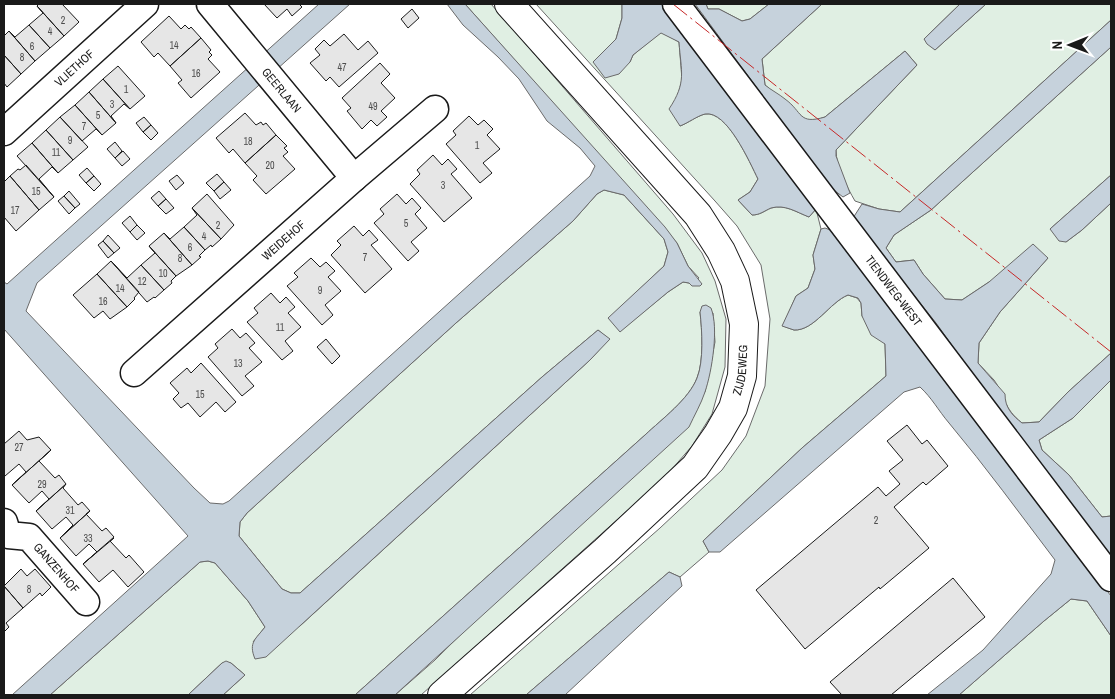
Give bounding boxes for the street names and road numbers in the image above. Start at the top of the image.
street label: VLIETHOF [51,46,98,90]
street label: GEERLAAN [258,65,305,116]
street label: WEIDEHOF [258,217,309,264]
street label: TIENDWEG-WEST [861,252,925,330]
street label: ZIJDEWEG [729,344,751,397]
street label: GANZENHOF [30,540,83,597]

